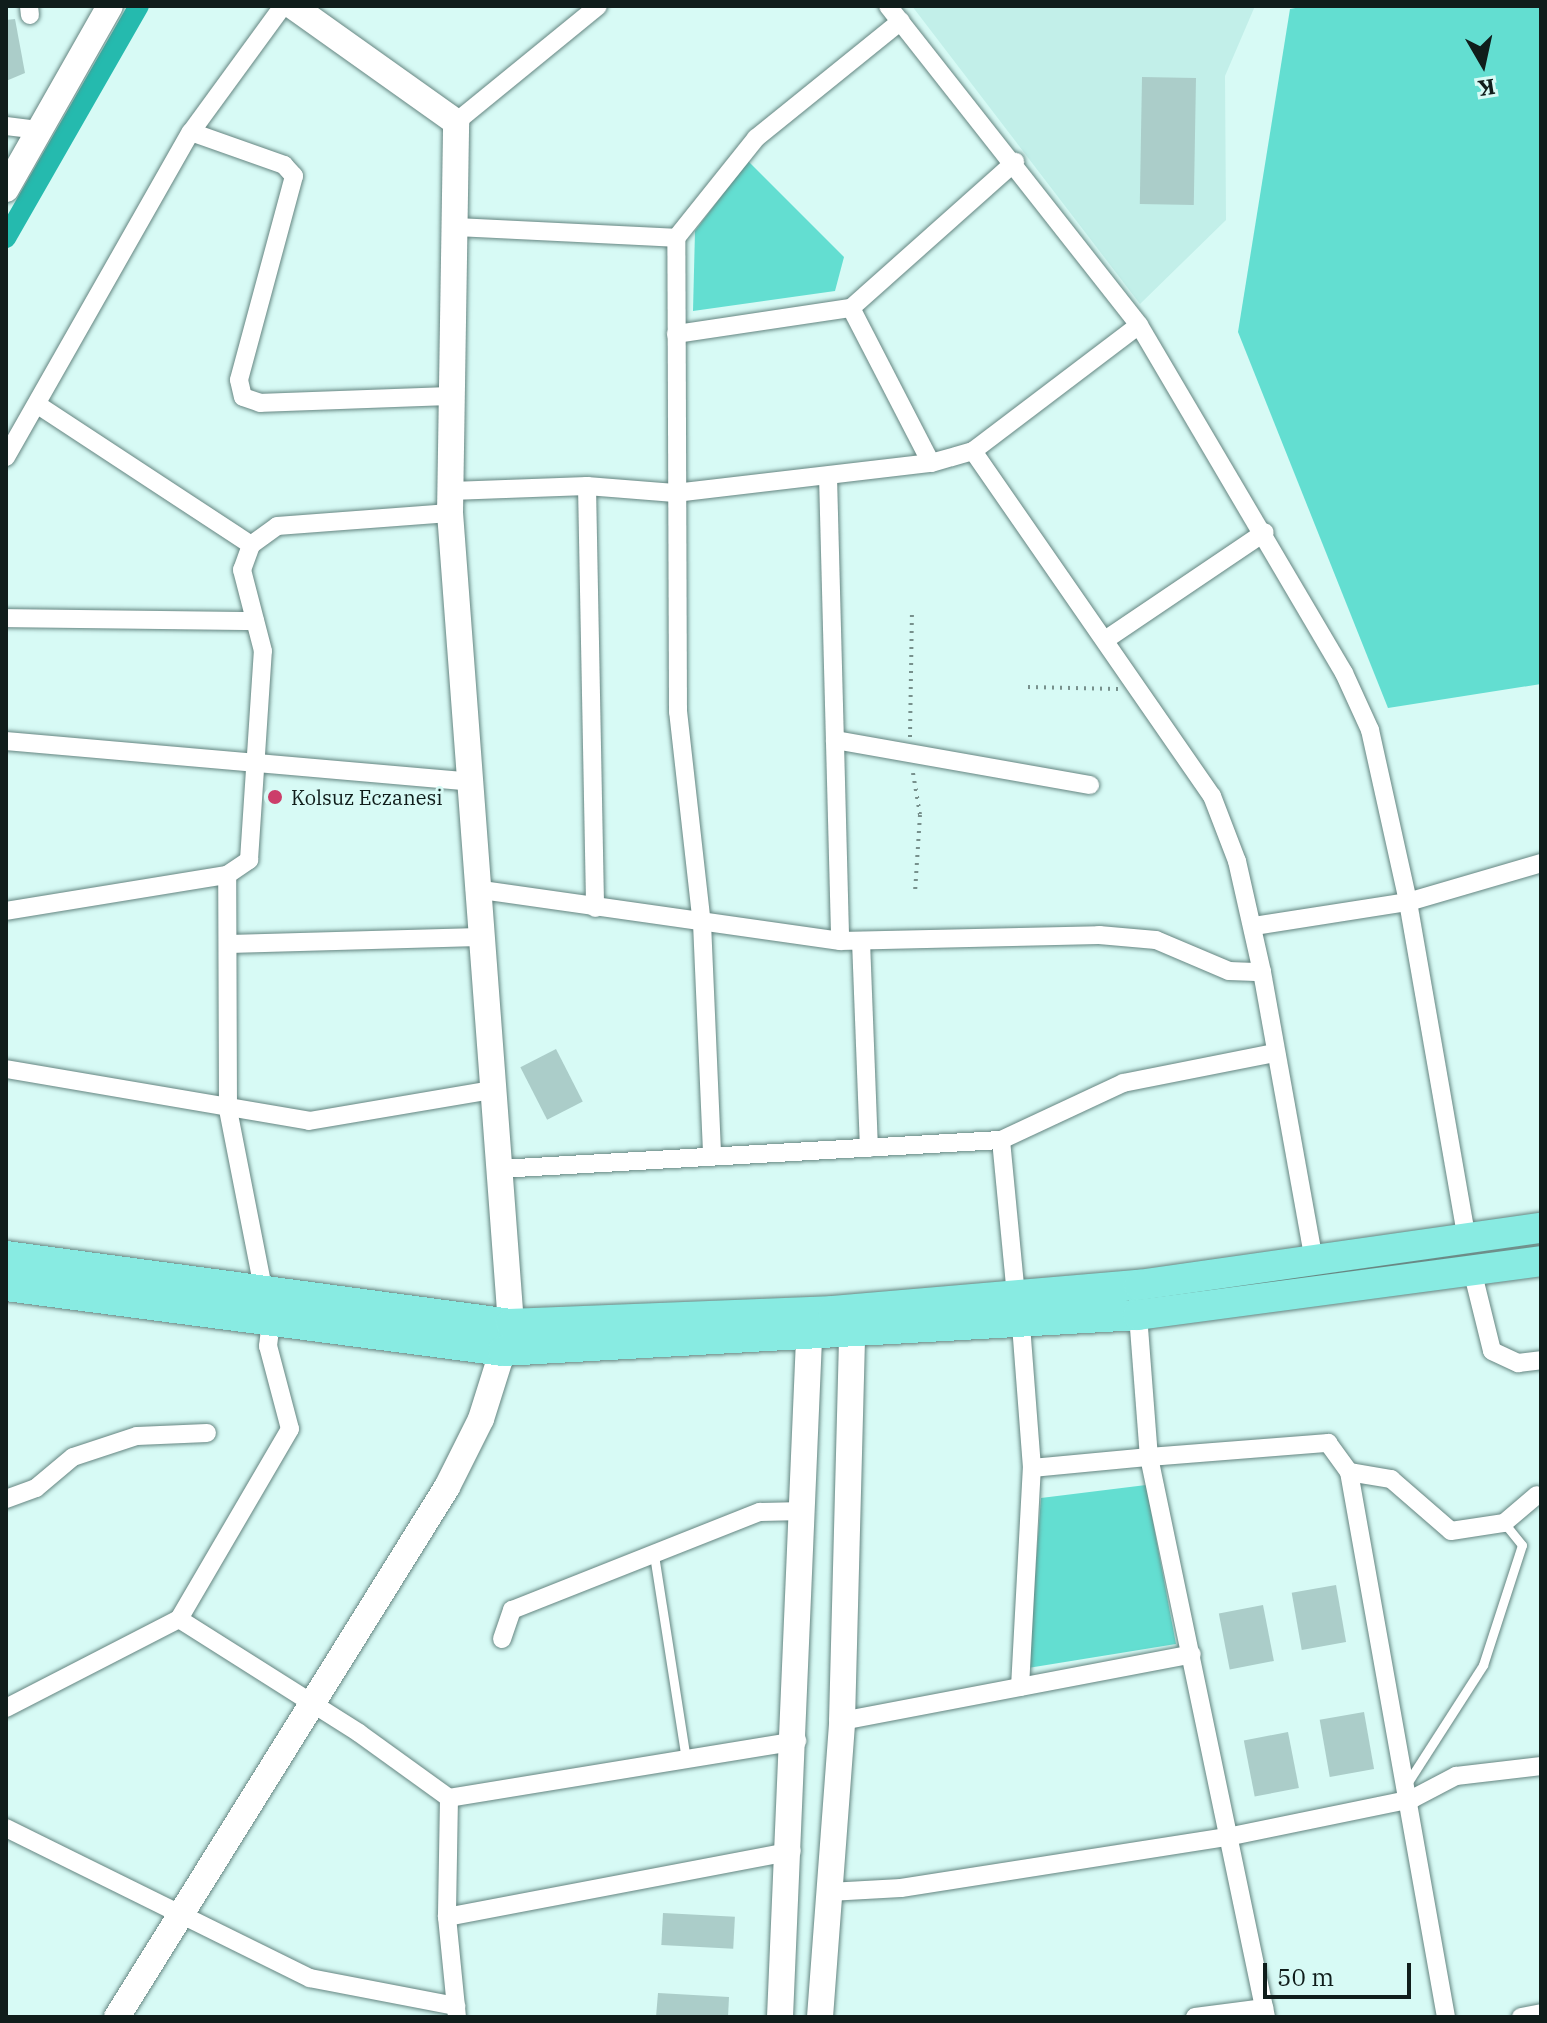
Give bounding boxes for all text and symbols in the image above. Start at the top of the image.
north arrow [1443,24,1523,104]
text: K [1476,73,1497,104]
place label: Kolsuz Eczanesi [291,785,442,809]
marker: Kolsuz Eczanesi [266,788,284,806]
scale bar [1267,1947,1415,1997]
text: 50 m [1277,1961,1334,1993]

